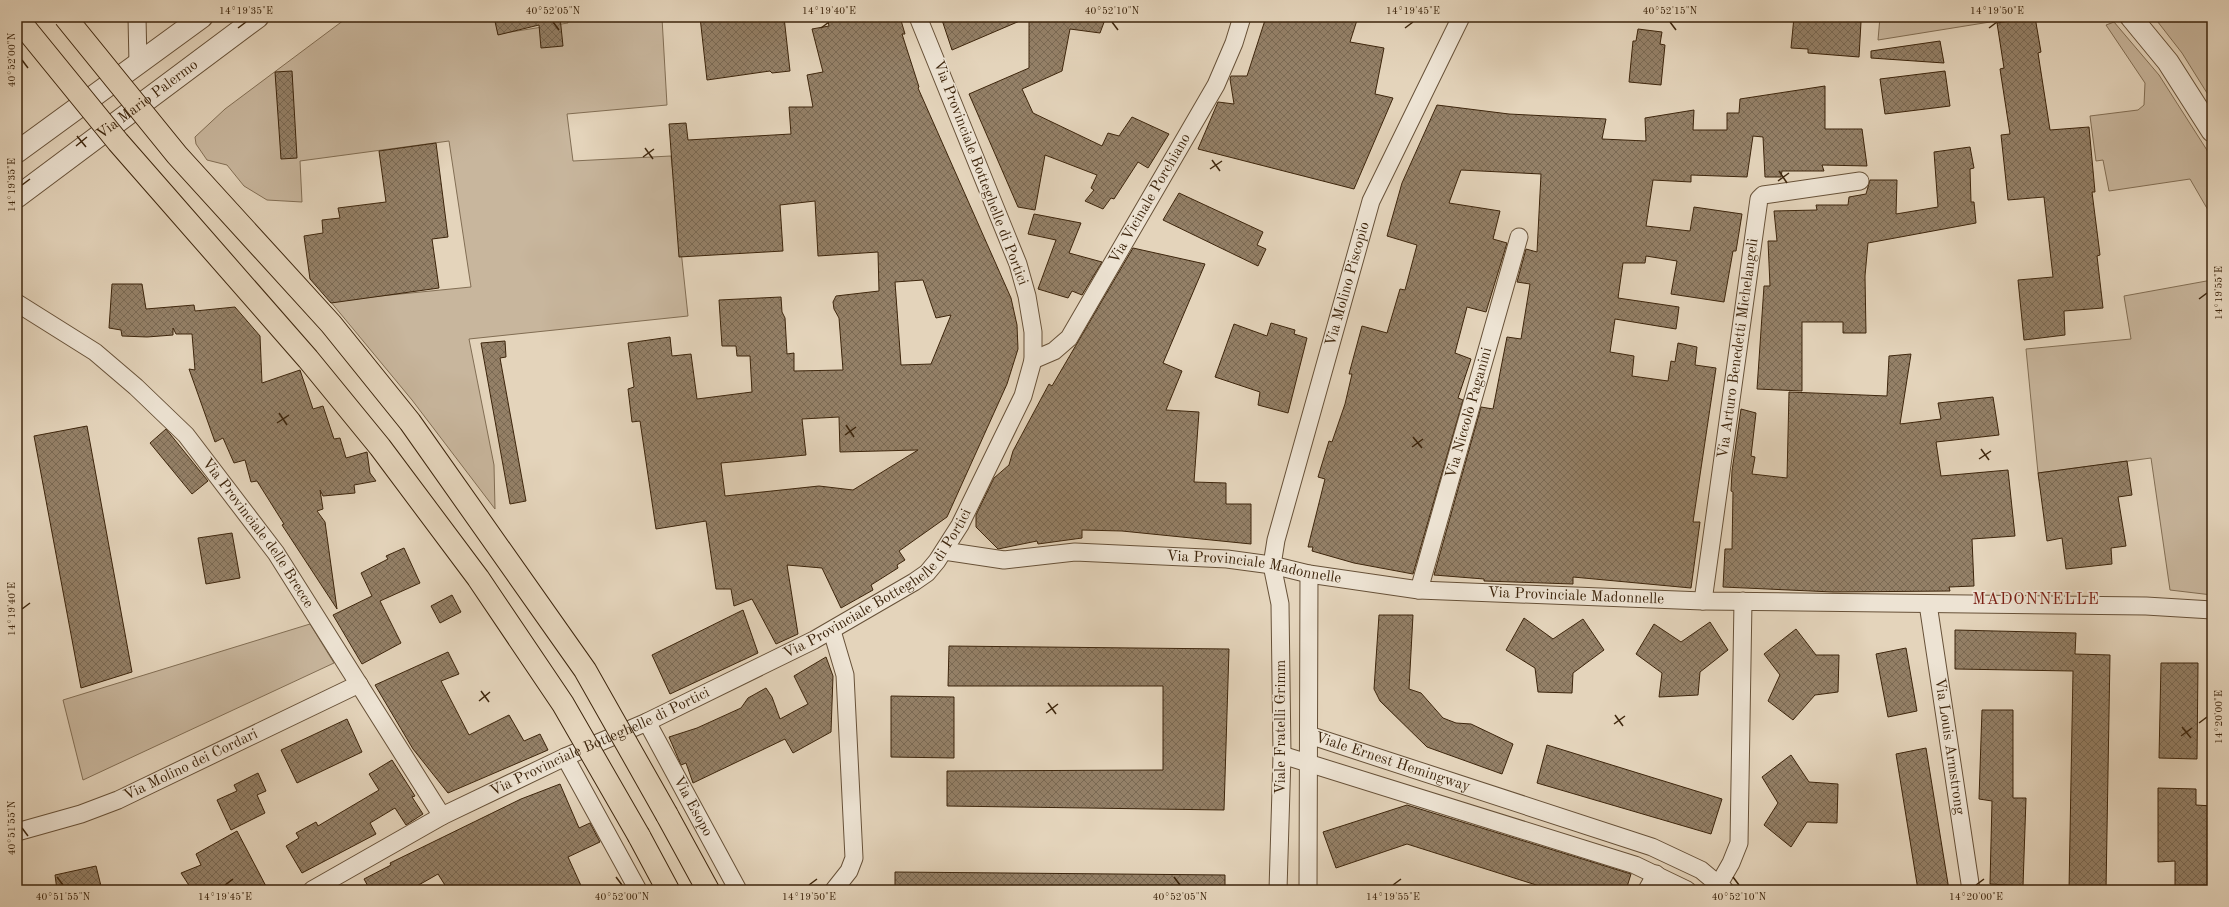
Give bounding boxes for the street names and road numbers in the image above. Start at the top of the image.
street label: Via Mario Palermo [94,57,201,142]
street label: Via Provinciale Botteghelle di Portici [930,59,1030,287]
street label: Via Vicinale Porchiano [1106,131,1194,266]
street label: Via Molino Piscopio [1323,220,1372,348]
street label: Via Arturo Benedetti Michelangeli [1715,237,1761,459]
street label: Via Niccolò Paganini [1443,346,1495,480]
street label: Via Provinciale delle Brecce [199,455,316,611]
street label: Via Provinciale Botteghelle di Portici [781,506,974,661]
street label: Via Provinciale Madonnelle [1166,549,1342,586]
street label: Via Provinciale Madonnelle [1487,585,1665,607]
street label: Viale Fratelli Grimm [1274,660,1289,794]
street label: Via Louis Armstrong [1932,677,1967,816]
street label: Via Provinciale Botteghelle di Portici [488,685,712,799]
street label: Via Molino dei Cordari [122,726,260,803]
street label: Viale Ernest Hemingway [1313,730,1472,795]
street label: Via Esopo [670,774,715,839]

